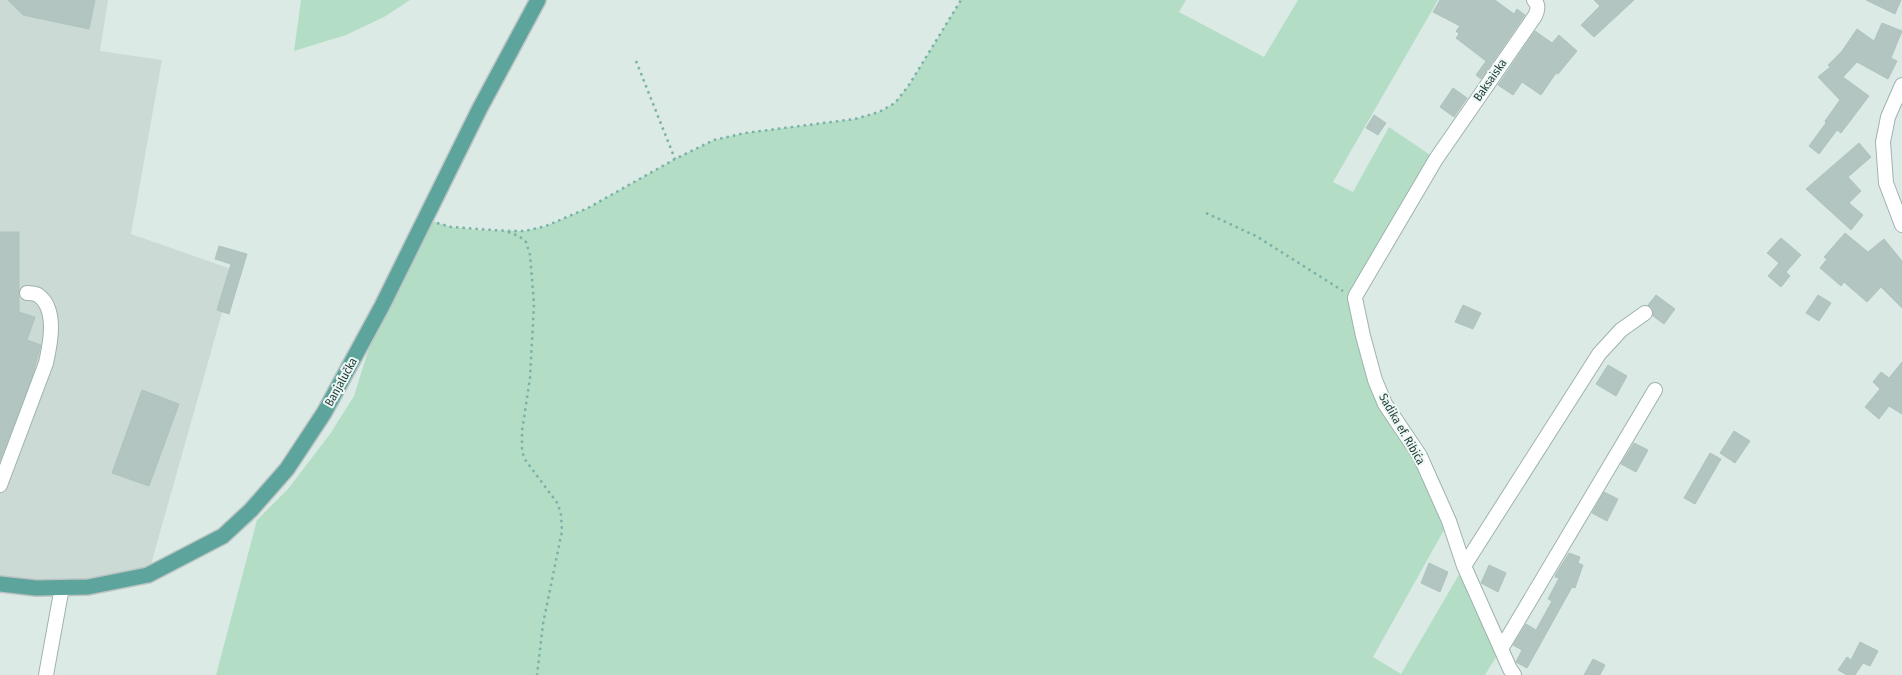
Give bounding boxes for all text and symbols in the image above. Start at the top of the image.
street label: Baksaiska [1470,56,1510,104]
street label: Banjalučka [322,355,360,409]
street label: Sadika ef. Ribića [1376,391,1428,467]

